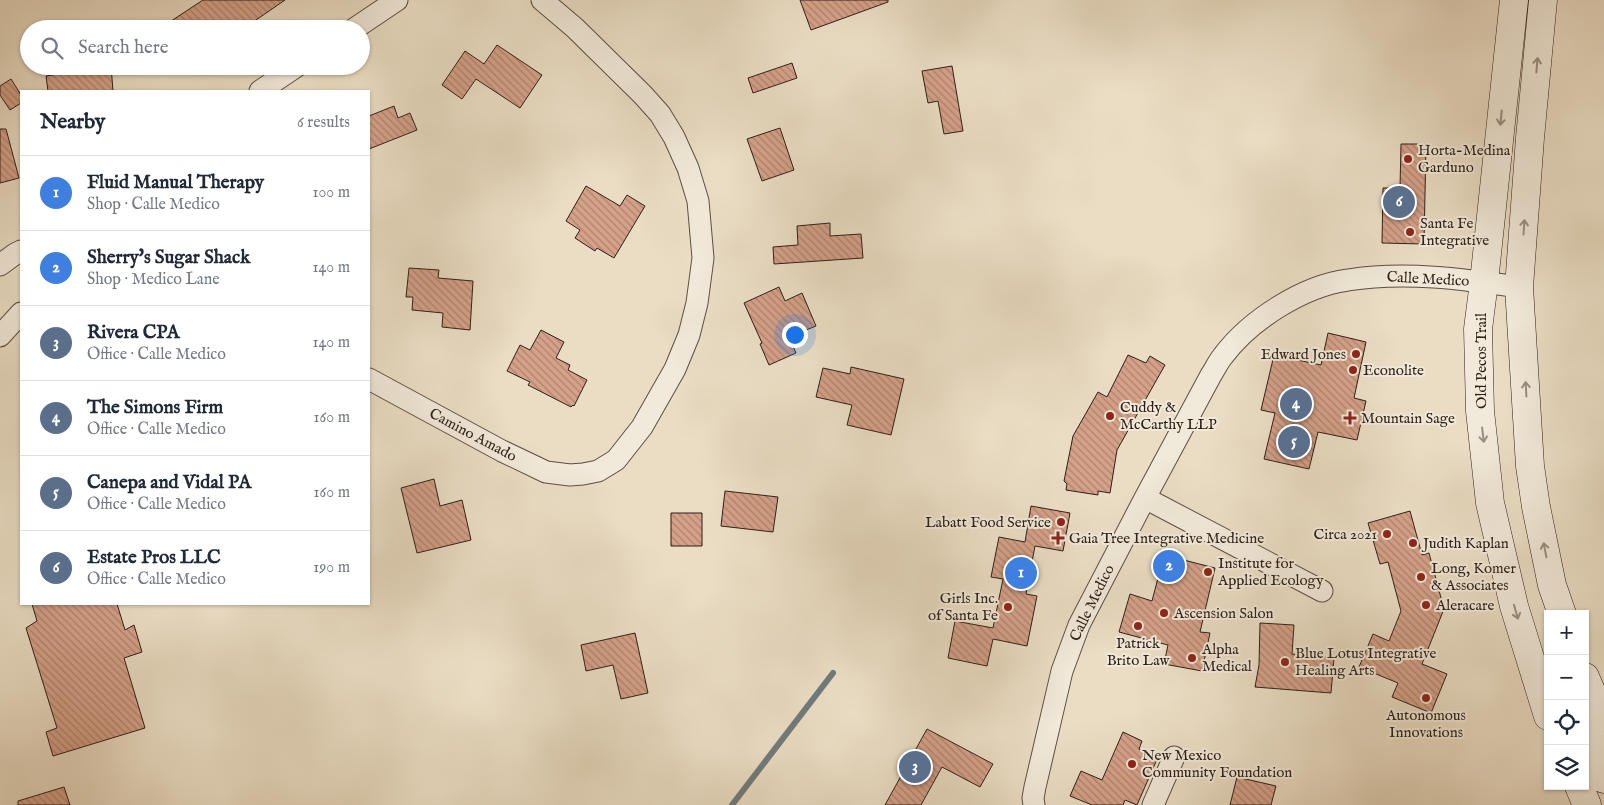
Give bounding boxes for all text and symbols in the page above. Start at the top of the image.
search box [20,20,370,75]
icon: search [38,34,66,62]
text: Search here [78,36,169,60]
one-way arrow [1532,57,1542,73]
text: Nearby [40,109,105,136]
one-way arrow [1496,110,1506,126]
text: 6 results [297,113,350,133]
place label: Horta-Medina Garduno [1418,141,1511,177]
marker: Horta-Medina Garduno [1402,153,1414,165]
text: Fluid Manual Therapy [87,171,264,195]
text: 1 [53,183,59,203]
text: 100 m [313,183,350,203]
pin: 6 [1383,183,1415,221]
text: Shop · Calle Medico [87,195,220,215]
place label: Santa Fe Integrative [1420,214,1489,250]
one-way arrow [1519,219,1528,235]
marker: Santa Fe Integrative [1404,226,1416,238]
text: Sherry's Sugar Shack [87,246,250,270]
text: 2 [52,258,60,278]
text: 140 m [312,258,350,278]
street label: Calle Medico [1386,267,1470,291]
text: Shop · Medico Lane [87,270,220,290]
street label: Old Pecos Trail [1472,312,1491,409]
text: Rivera CPA [87,321,180,345]
your location [782,322,808,348]
text: 3 [53,333,59,353]
text: 140 m [312,333,350,353]
text: Office · Calle Medico [87,345,226,365]
place label: Edward Jones [1261,345,1346,364]
marker: Edward Jones [1350,348,1362,360]
place label: Econolite [1363,361,1424,380]
marker: Econolite [1347,364,1359,376]
one-way arrow [1521,381,1530,397]
pin: 4 [1280,385,1312,423]
text: The Simons Firm [87,396,223,420]
place label: Cuddy & McCarthy LLP [1120,398,1217,434]
street label: Camino Amado [426,404,520,466]
text: 4 [52,408,60,428]
text: 160 m [314,408,350,428]
place label: Mountain Sage [1361,409,1455,428]
marker: Cuddy & McCarthy LLP [1104,410,1116,422]
marker: Mountain Sage [1343,411,1357,425]
text: Office · Calle Medico [87,420,226,440]
pin: 5 [1278,423,1310,461]
one-way arrow [1478,427,1488,443]
text: Canepa and Vidal PA [87,471,251,495]
text: 5 [53,483,59,503]
text: 160 m [314,483,350,503]
text: Office · Calle Medico [87,495,226,515]
place label: Labatt Food Service [925,513,1051,532]
marker: Labatt Food Service [1055,516,1067,528]
place label: Circa 2021 [1314,525,1377,544]
marker: Circa 2021 [1381,528,1393,540]
place label: Gaia Tree Integrative Medicine [1069,529,1264,548]
marker: Gaia Tree Integrative Medicine [1051,531,1065,545]
place label: Judith Kaplan [1421,534,1509,553]
marker: Judith Kaplan [1407,537,1419,549]
one-way arrow [1539,542,1549,558]
text: Estate Pros LLC [87,546,221,570]
pin: 2 [1153,547,1185,585]
pin: 1 [1005,554,1037,592]
place label: Institute for Applied Ecology [1217,554,1324,590]
text: 6 [53,558,59,578]
text: 190 m [313,558,350,578]
place label: Long, Komer & Associates [1431,559,1516,595]
street label: Calle Medico [1065,562,1119,644]
marker: Institute for Applied Ecology [1202,566,1214,578]
text: Office · Calle Medico [87,570,226,590]
marker: Long, Komer & Associates [1415,571,1427,583]
place label: Girls Inc. of Santa Fe [928,589,998,625]
place label: Aleracare [1435,596,1494,615]
marker: Aleracare [1420,599,1432,611]
marker: Girls Inc. of Santa Fe [1002,601,1014,613]
place label: Ascension Salon [1173,604,1273,623]
one-way arrow [1511,604,1521,620]
marker: Ascension Salon [1158,607,1170,619]
map controls [1544,610,1589,790]
button: + [1544,610,1589,655]
marker: Patrick Brito Law [1132,620,1144,632]
place label: Patrick Brito Law [1107,634,1170,670]
place label: Alpha Medical [1201,640,1253,676]
place label: Blue Lotus Integrative Healing Arts [1295,644,1436,680]
marker: Alpha Medical [1186,652,1198,664]
button: − [1544,655,1589,700]
marker: Blue Lotus Integrative Healing Arts [1279,656,1291,668]
marker: Autonomous Innovations [1420,692,1432,704]
button: locate [1544,700,1589,745]
place label: Autonomous Innovations [1385,706,1466,742]
button: layers [1544,745,1589,790]
place label: New Mexico Community Foundation [1142,746,1292,782]
pin: 3 [899,748,931,786]
marker: New Mexico Community Foundation [1126,758,1138,770]

